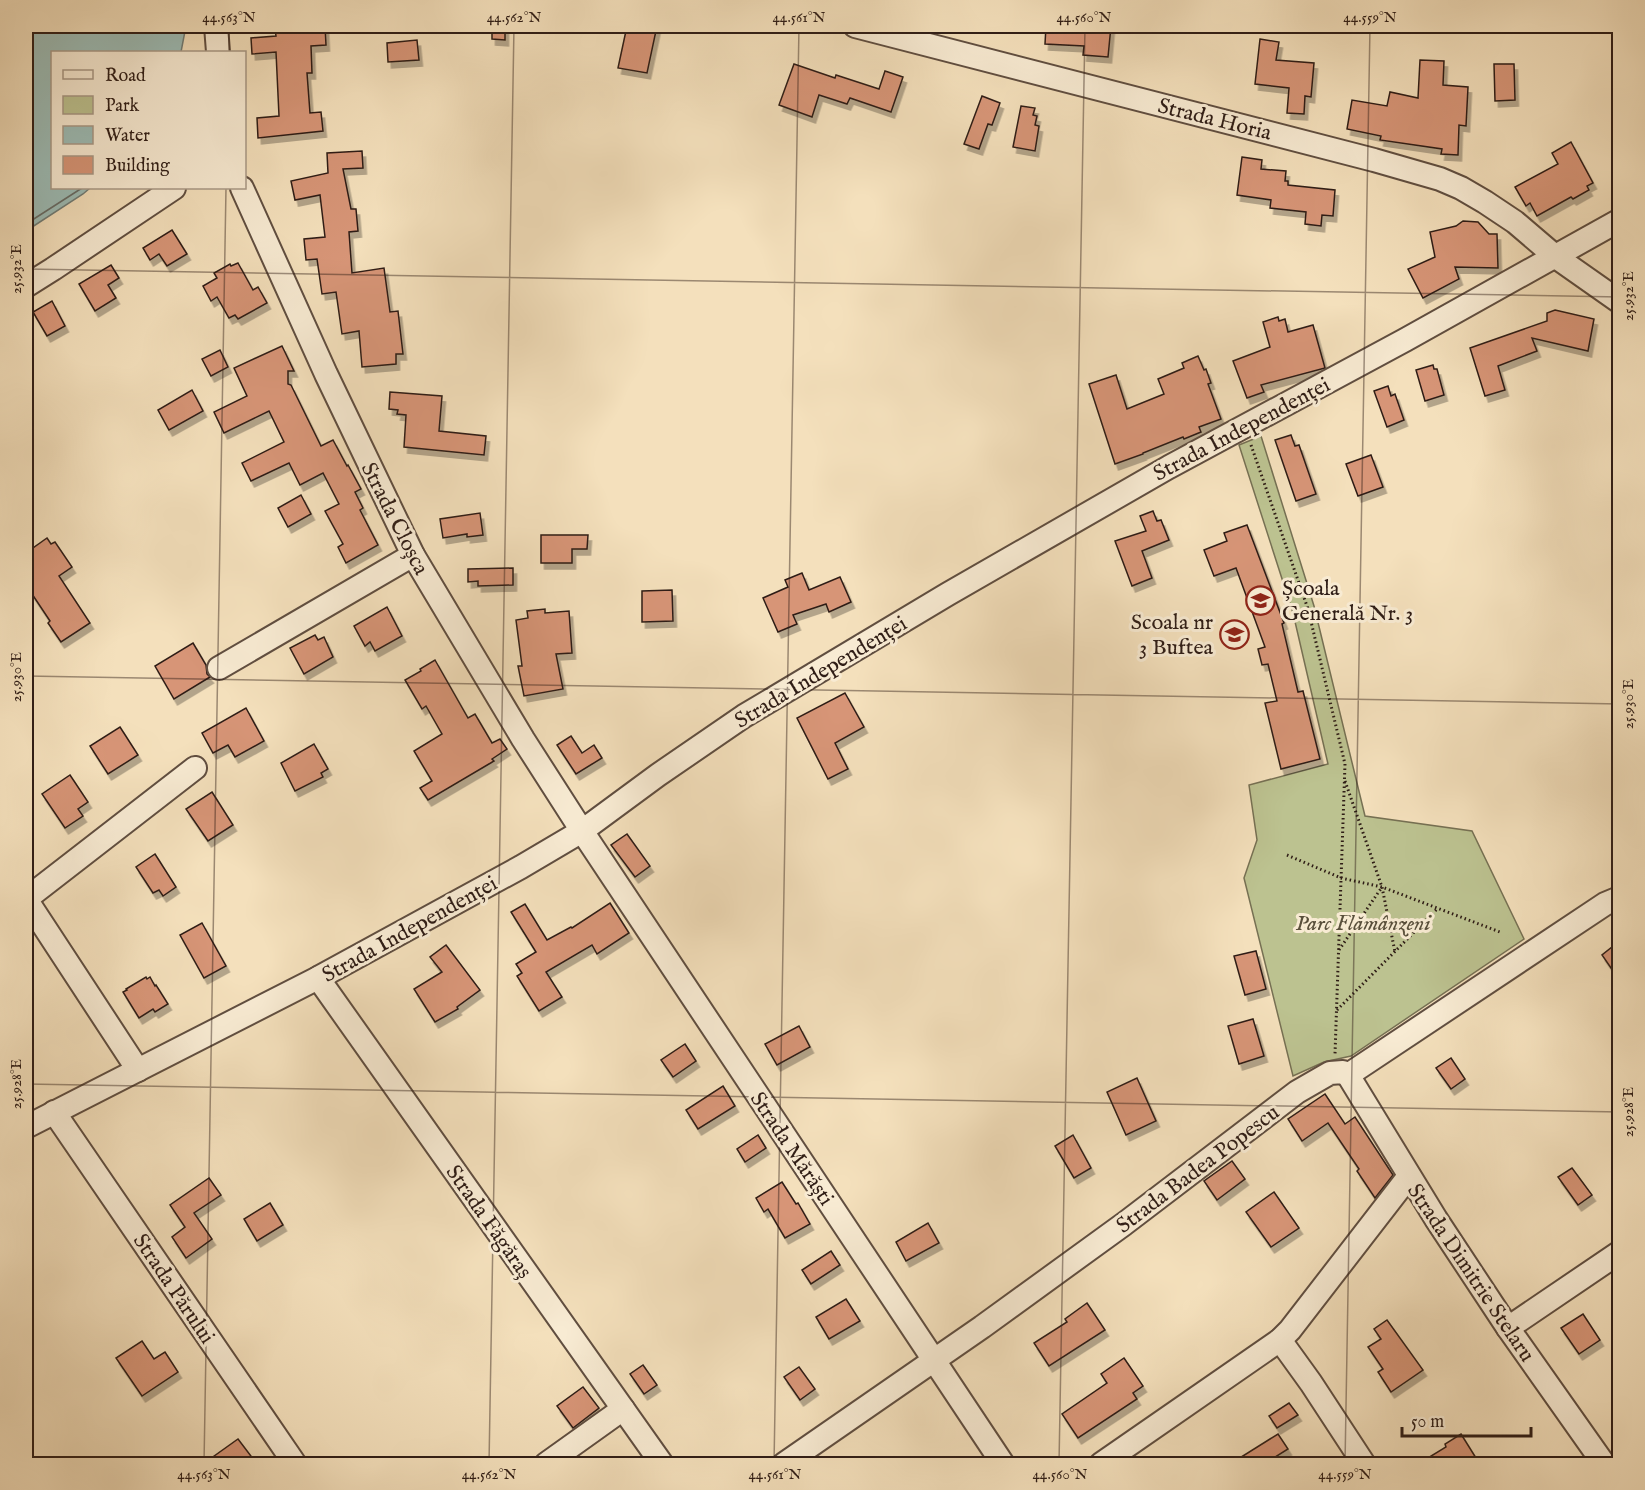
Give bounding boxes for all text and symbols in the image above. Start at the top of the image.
text: 44.563°N [202,8,256,27]
text: 44.562°N [487,8,541,27]
text: 44.561°N [772,8,826,27]
text: 44.560°N [1056,8,1112,27]
text: 44.559°N [1343,8,1397,27]
legend [51,51,246,189]
text: Road [105,65,146,88]
street label: Strada Horia [1155,92,1275,148]
text: Park [105,95,140,118]
text: Water [105,125,150,148]
text: Building [105,155,170,178]
text: 25.932°E [7,244,26,294]
text: 25.932°E [1619,271,1638,321]
street label: Strada Independenței [1149,371,1335,488]
street label: Strada Cloșca [354,458,435,580]
place label: Școala Generală Nr. 3 [1282,575,1413,628]
school or university icon: Școala Generală Nr. 3 [1245,584,1277,616]
place label: Scoala nr 3 Buftea [1131,609,1213,662]
street label: Strada Independenței [730,610,912,735]
school or university icon: Scoala nr 3 Buftea [1218,618,1250,650]
text: 25.930°E [7,652,26,702]
text: 25.930°E [1619,679,1638,729]
street label: Strada Independenței [317,870,503,990]
park label: Parc Flămânzeni [1295,910,1432,938]
text: 25.928°E [7,1059,26,1109]
street label: Strada Mărăști [743,1087,840,1212]
text: 25.928°E [1619,1087,1638,1137]
street label: Strada Badea Popescu [1111,1099,1285,1240]
street label: Strada Făgăraș [439,1160,538,1284]
street label: Strada Dimitrie Stelaru [1400,1179,1540,1368]
street label: Strada Părului [126,1229,221,1350]
scale bar [1402,1400,1531,1438]
text: 50 m [1411,1411,1444,1434]
text: 44.563°N [177,1465,231,1484]
text: 44.562°N [462,1465,516,1484]
text: 44.561°N [748,1465,802,1484]
text: 44.560°N [1032,1465,1088,1484]
text: 44.559°N [1318,1465,1372,1484]

